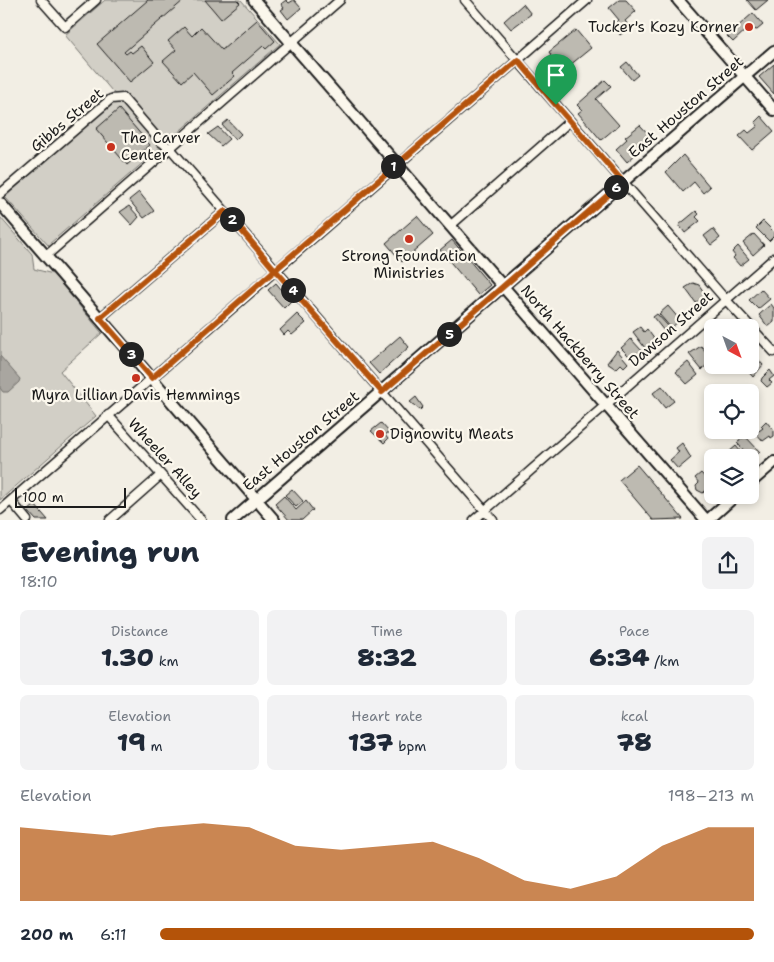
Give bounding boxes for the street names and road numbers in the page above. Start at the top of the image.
street label: East Houston Street [624,51,748,163]
street label: Gibbs Street [26,84,108,156]
street label: North Hackberry Street [516,281,644,423]
street label: Dawson Street [624,287,718,371]
street label: East Houston Street [239,386,363,496]
street label: Wheeler Alley [124,414,206,502]

